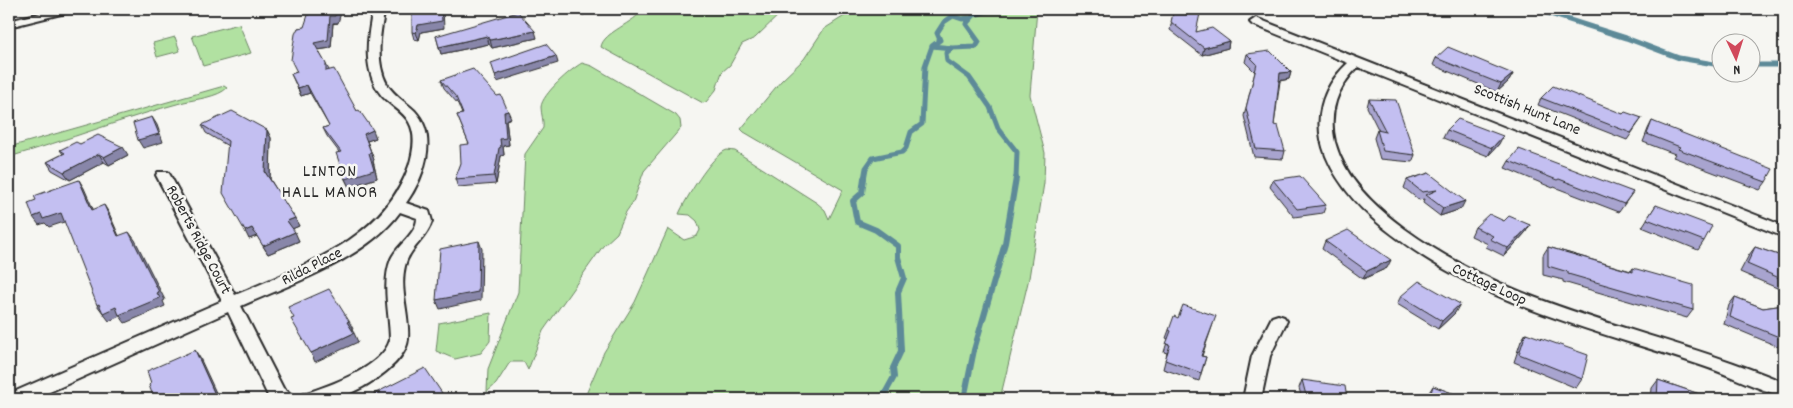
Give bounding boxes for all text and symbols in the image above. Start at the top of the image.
north arrow [1710,32,1760,82]
text: N [1733,59,1741,79]
street label: Scottish Hunt Lane [1470,78,1584,142]
district label: LINTON HALL MANOR [282,160,378,206]
street label: Roberts Ridge Court [159,181,237,299]
street label: Rilda Place [278,242,346,292]
street label: Cottage Loop [1448,258,1530,312]

